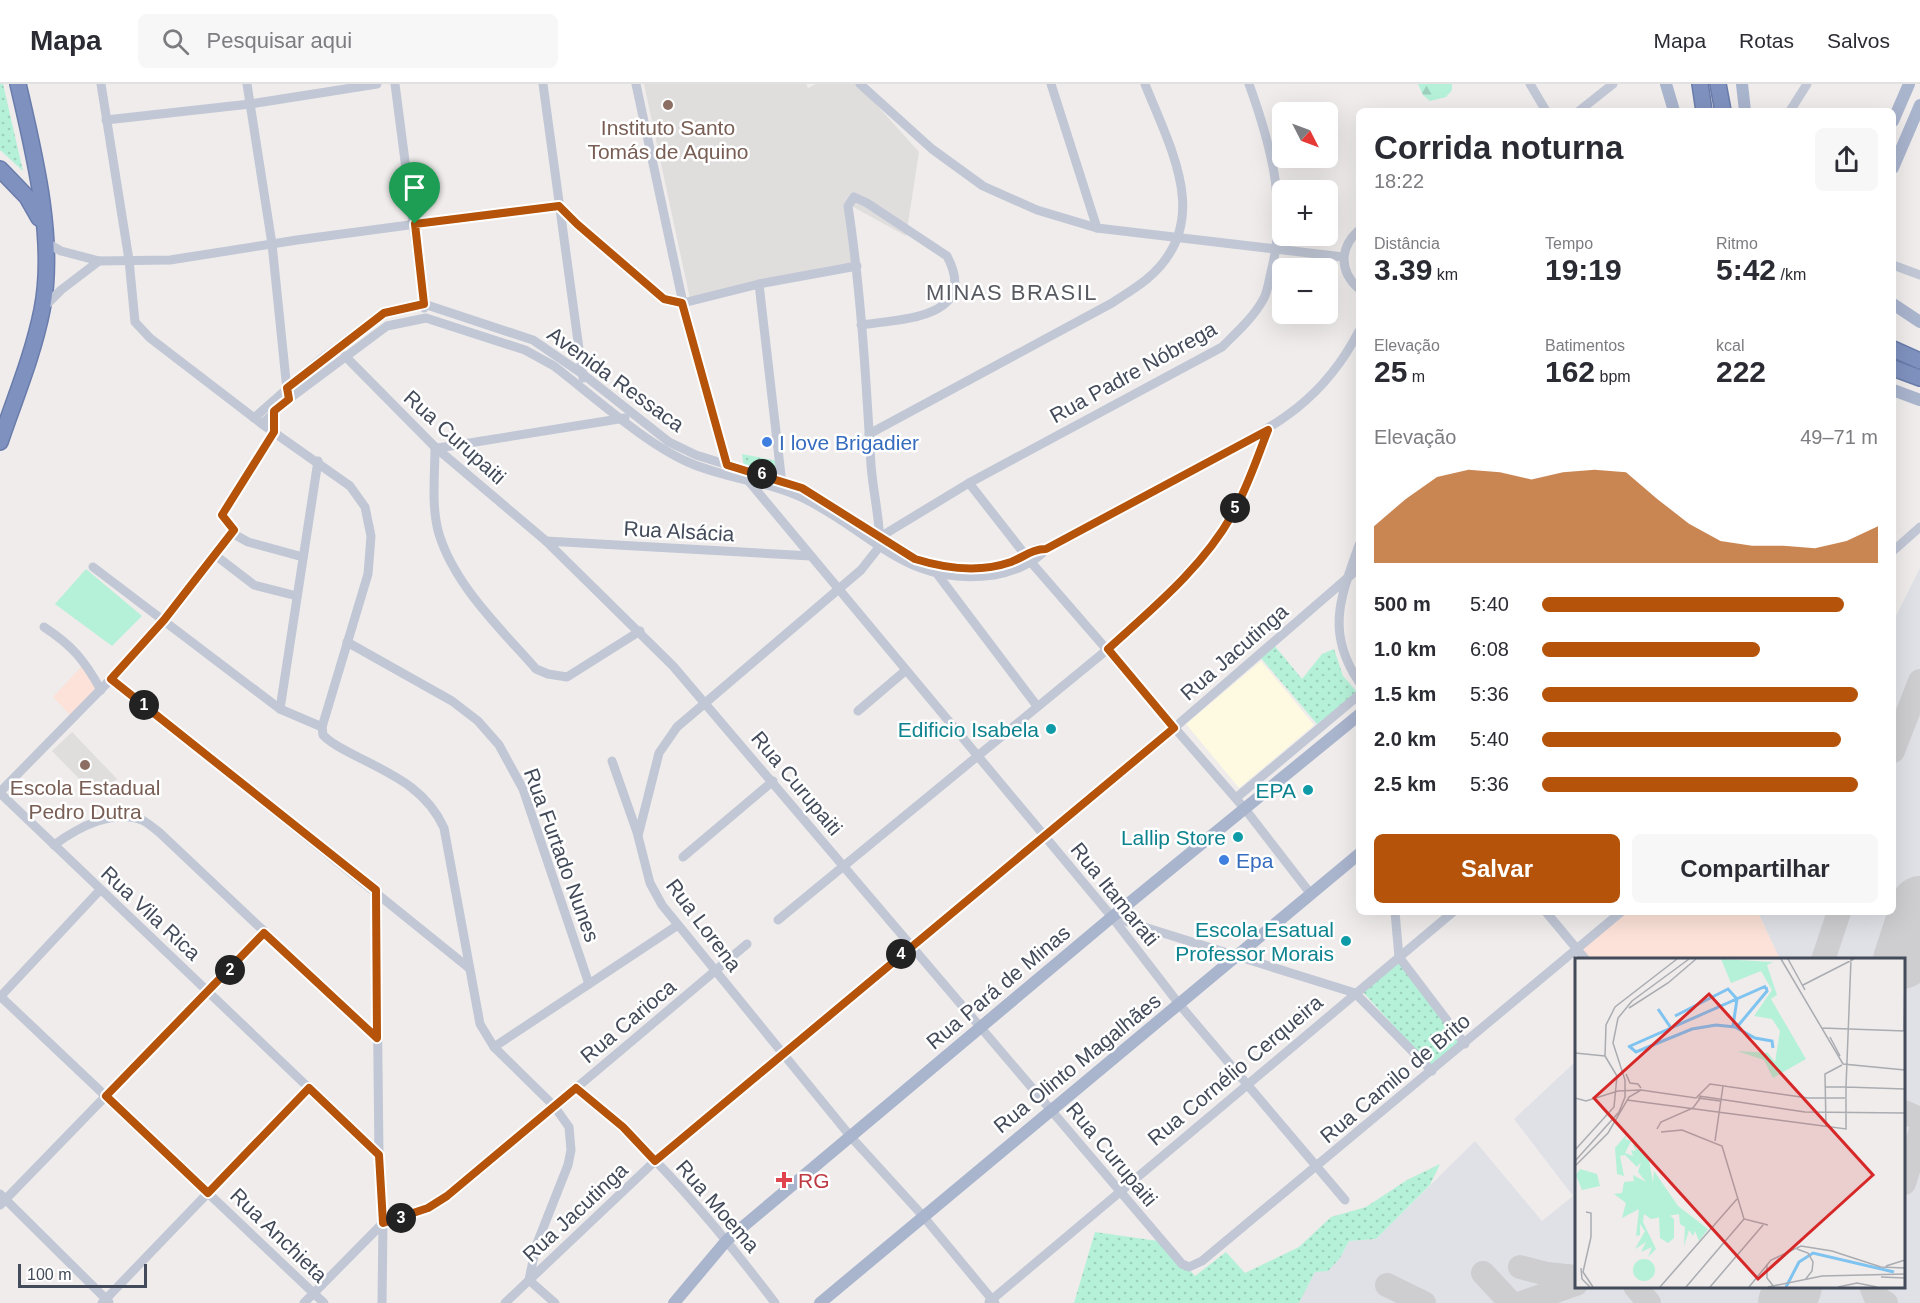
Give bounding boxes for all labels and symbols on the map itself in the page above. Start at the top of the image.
marker: Instituto Santo Tomás de Aquino [661,98,675,112]
north arrow [1272,102,1338,168]
place label: Instituto Santo Tomás de Aquino [587,116,749,163]
pin [389,162,440,224]
district label: MINAS BRASIL [926,280,1098,305]
street label: Rua Padre Nóbrega [1046,317,1221,427]
street label: Avenida Ressaca [543,322,689,436]
street label: Rua Curupaiti [400,385,510,489]
place label: I love Brigadier [779,431,919,454]
marker: I love Brigadier [760,435,774,449]
pin: 6 [747,459,777,489]
pin: 5 [1220,493,1250,523]
street label: Rua Alsácia [623,517,735,545]
street label: Rua Jacutinga [1176,599,1292,705]
pin: 1 [129,690,159,720]
place label: Edificio Isabela [898,718,1039,741]
marker: Edificio Isabela [1044,722,1058,736]
street label: Rua Curupaiti [747,726,847,840]
marker: Escola Estadual Pedro Dutra [78,758,92,772]
street label: Rua Furtado Nunes [520,765,604,945]
place label: Escola Estadual Pedro Dutra [10,776,160,823]
place label: EPA [1256,779,1296,802]
marker: EPA [1301,783,1315,797]
place label: Lallip Store [1121,826,1226,849]
marker: Lallip Store [1231,830,1245,844]
street label: Rua Itamarati [1066,838,1164,950]
place label: Epa [1236,849,1274,872]
marker: Epa [1217,853,1231,867]
street label: Rua Vila Rica [97,861,205,965]
street label: Rua Lorena [662,874,746,976]
place label: Escola Esatual Professor Morais [1175,918,1334,965]
street label: Rua Pará de Minas [922,920,1074,1054]
marker: Escola Esatual Professor Morais [1339,934,1353,948]
pin: 4 [886,939,916,969]
pin: 2 [215,955,245,985]
inset map [1575,958,1905,1288]
street label: Rua Carioca [576,974,680,1067]
street label: Rua Olinto Magalhães [989,989,1165,1137]
street label: Rua Cornélio Cerqueira [1143,990,1327,1150]
street label: Rua Camilo de Brito [1316,1009,1474,1147]
street label: Rua Curupaiti [1062,1097,1162,1211]
street label: Rua Moema [672,1155,764,1257]
street label: Rua Jacutinga [518,1158,632,1266]
place label: RG [798,1169,830,1192]
marker: RG [775,1171,793,1189]
street label: Rua Anchieta [226,1183,332,1287]
pin: 3 [386,1203,416,1233]
scale bar [18,1261,147,1288]

